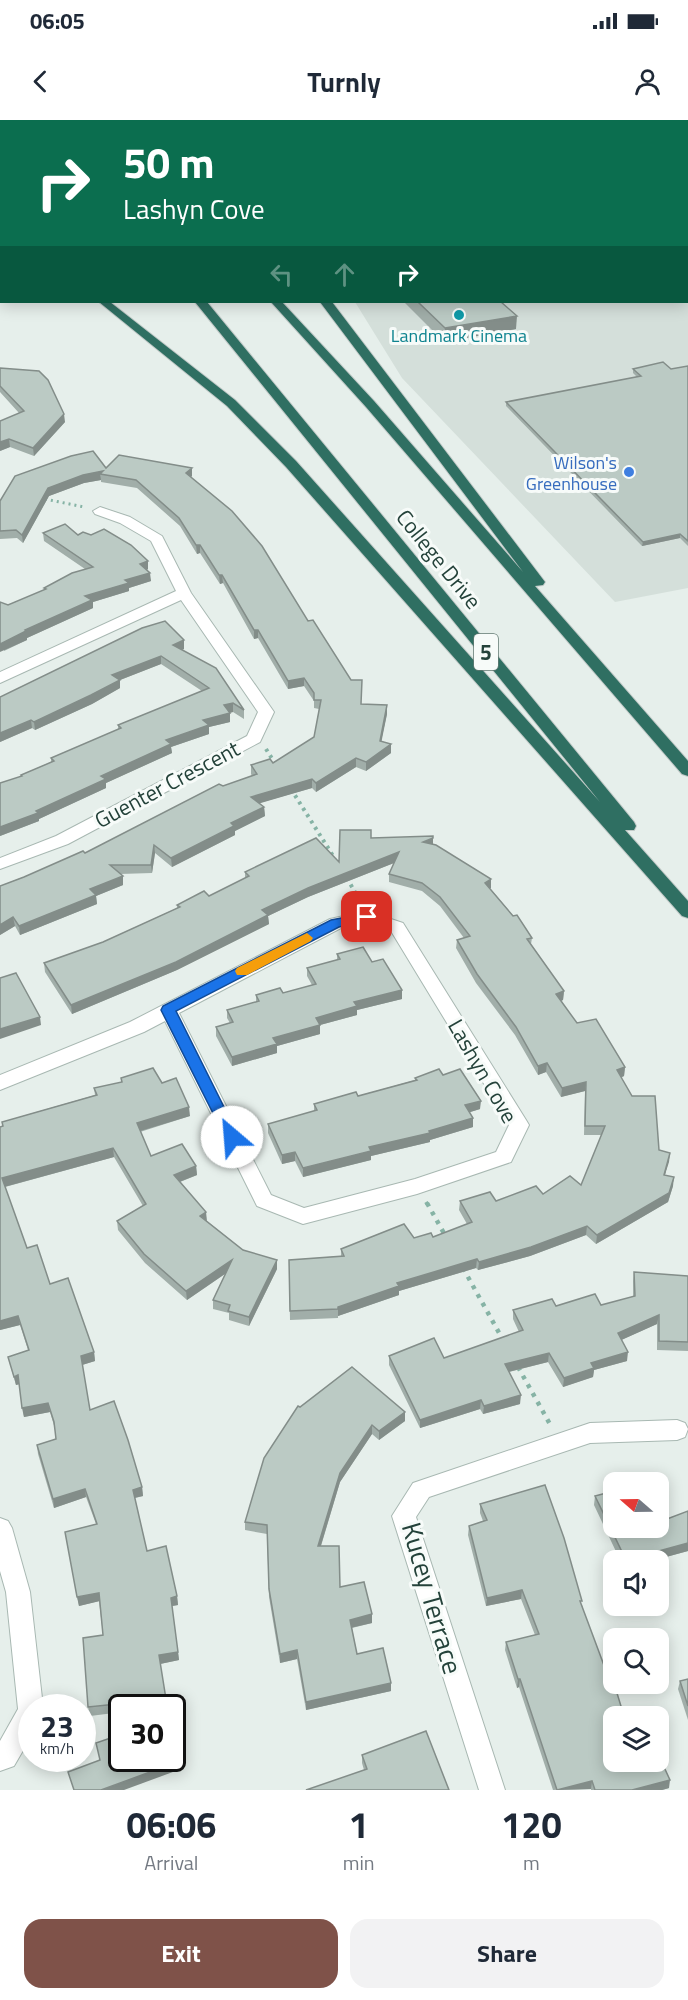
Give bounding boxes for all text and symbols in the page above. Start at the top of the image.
text: 06:05 [30,4,85,38]
text: Turnly [307,61,381,102]
icon: back [24,65,57,98]
icon: person [631,65,664,98]
text: 50 m [123,130,215,194]
icon: right [24,144,102,222]
text: Lashyn Cove [123,188,265,229]
icon: left [265,258,298,291]
icon: ahead [328,258,361,291]
icon: right [391,258,424,291]
marker: Landmark Cinema [452,308,466,322]
place label: Landmark Cinema [391,322,527,349]
place label: Wilson's Greenhouse [526,449,617,497]
marker: Wilson's Greenhouse [622,465,636,479]
street label: College Drive [388,502,490,616]
road number: 5 [474,634,498,670]
street label: Guenter Crescent [88,731,246,837]
pin [341,891,392,942]
icon: arrive [350,900,383,933]
street label: Lashyn Cove [439,1013,527,1129]
position arrow [200,1105,264,1169]
north arrow [603,1472,669,1538]
map controls [603,1472,669,1772]
street label: Kucey Terrace [392,1517,474,1679]
button: sound [603,1550,669,1616]
button: search [603,1628,669,1694]
speed limit sign: 30 [108,1694,186,1772]
text: 23 [40,1703,74,1749]
button: layers [603,1706,669,1772]
text: km/h [40,1737,74,1760]
text: 06:06 [126,1797,216,1852]
text: 1 [349,1797,369,1852]
text: 120 [501,1797,562,1852]
text: Arrival [144,1847,199,1878]
text: min [343,1847,375,1878]
text: m [523,1847,540,1878]
button: Exit [24,1919,338,1988]
button: Share [350,1919,664,1988]

